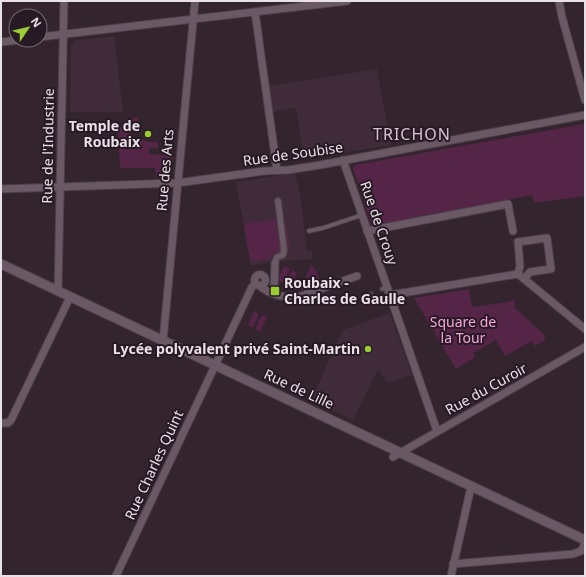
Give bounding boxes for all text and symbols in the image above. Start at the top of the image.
north arrow [8,8,48,48]
text: N [28,14,45,30]
street label: Rue de l'Industrie [37,88,58,204]
place label: Temple de Roubaix [69,116,141,151]
district label: TRICHON [373,123,451,145]
street label: Rue des Arts [151,128,178,212]
marker: Temple de Roubaix [143,129,153,139]
street label: Rue de Soubise [242,137,344,170]
street label: Rue de Crouy [356,178,403,268]
place label: Roubaix - Charles de Gaulle [284,273,405,308]
marker: Roubaix - Charles de Gaulle [269,285,281,297]
park label: Square de la Tour [430,312,496,347]
place label: Lycée polyvalent privé Saint-Martin [113,339,360,358]
marker: Lycée polyvalent privé Saint-Martin [363,344,373,354]
street label: Rue du Curoir [442,358,530,419]
street label: Rue de Lille [261,364,337,413]
street label: Rue Charles Quint [120,407,187,523]

